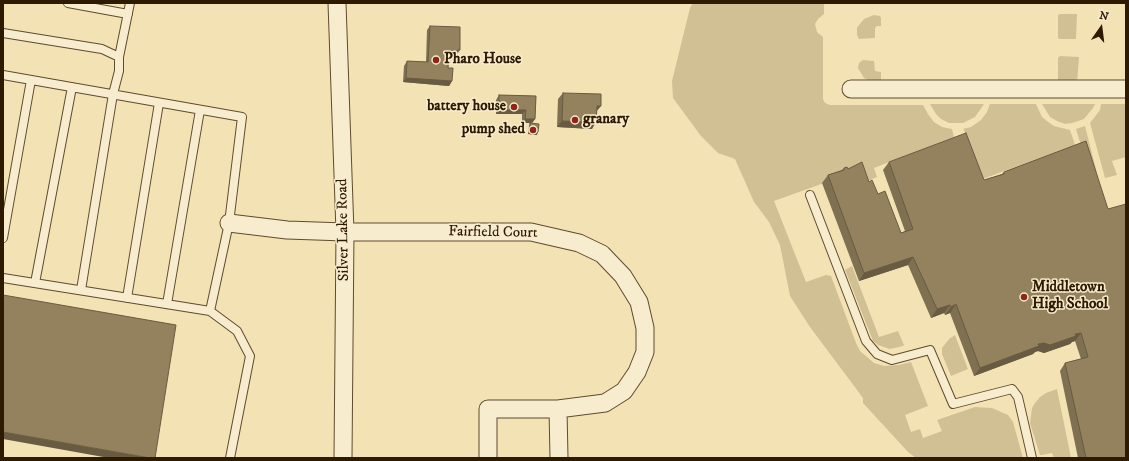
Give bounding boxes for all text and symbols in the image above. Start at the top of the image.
north arrow [1081,8,1121,48]
text: N [1098,8,1110,24]
place label: Pharo House [444,51,521,69]
marker: Pharo House [431,55,441,65]
place label: battery house [427,98,506,116]
marker: battery house [509,102,519,112]
place label: granary [583,111,629,129]
marker: granary [570,115,580,125]
place label: pump shed [462,121,525,139]
marker: pump shed [528,125,538,135]
street label: Silver Lake Road [334,179,354,281]
street label: Fairfield Court [448,223,538,243]
place label: Middletown High School [1032,279,1108,314]
marker: Middletown High School [1019,292,1029,302]

